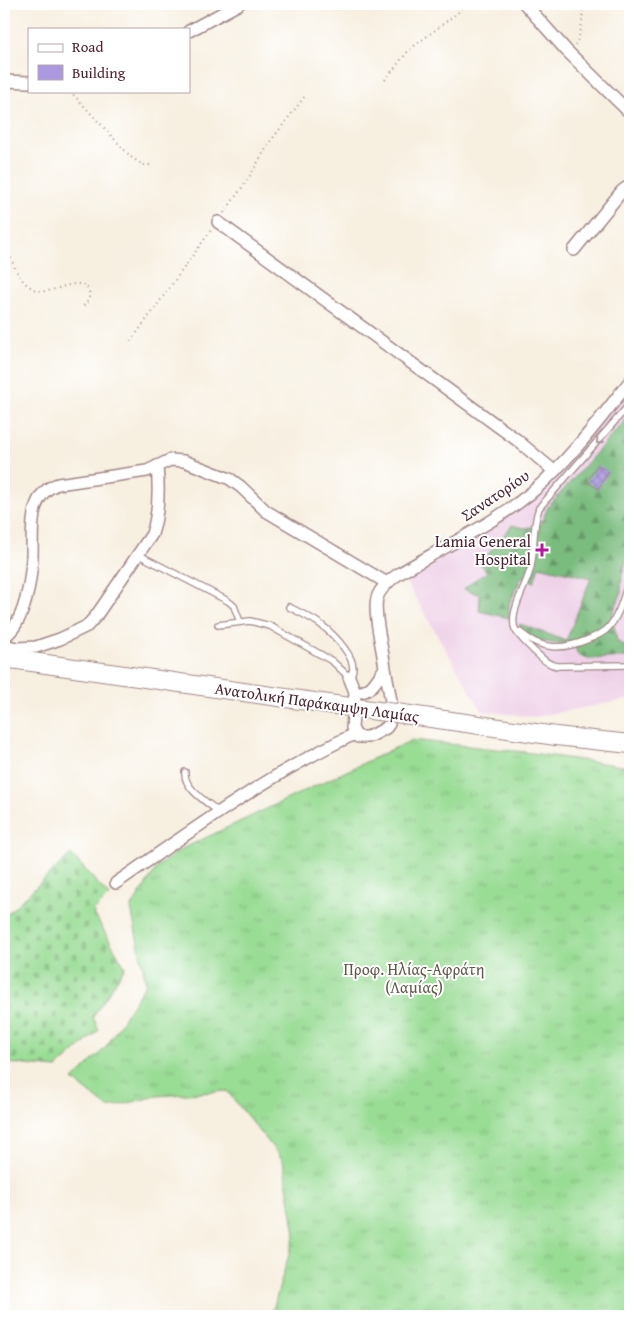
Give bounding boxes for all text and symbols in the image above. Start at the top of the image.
legend [28,28,190,92]
text: Road [72,36,103,57]
text: Building [72,62,126,83]
one-way arrow [595,435,604,444]
street label: Σανατορίου [456,463,534,527]
place label: Lamia General Hospital [435,529,532,571]
marker: Lamia General Hospital [535,543,549,557]
street label: Ανατολική Παράκαμψη Λαμίας [213,676,421,728]
park label: Προφ. Ηλίας-Αφράτη (Λαμίας) [344,957,484,999]

